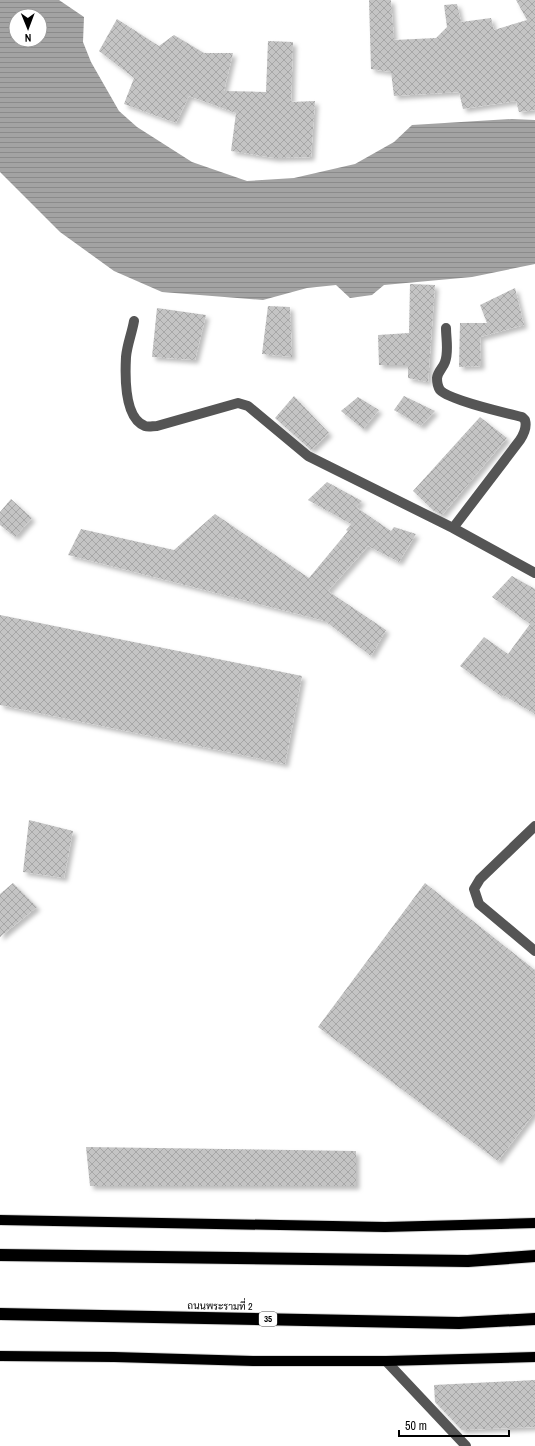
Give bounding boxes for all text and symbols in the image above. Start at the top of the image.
north arrow [8,8,48,48]
text: N [25,31,32,45]
street label: ถนนพระรามที่ 2 [187,1297,253,1313]
road number: 35 [259,1312,277,1326]
scale bar [399,1412,509,1438]
text: 50 m [405,1418,427,1434]

